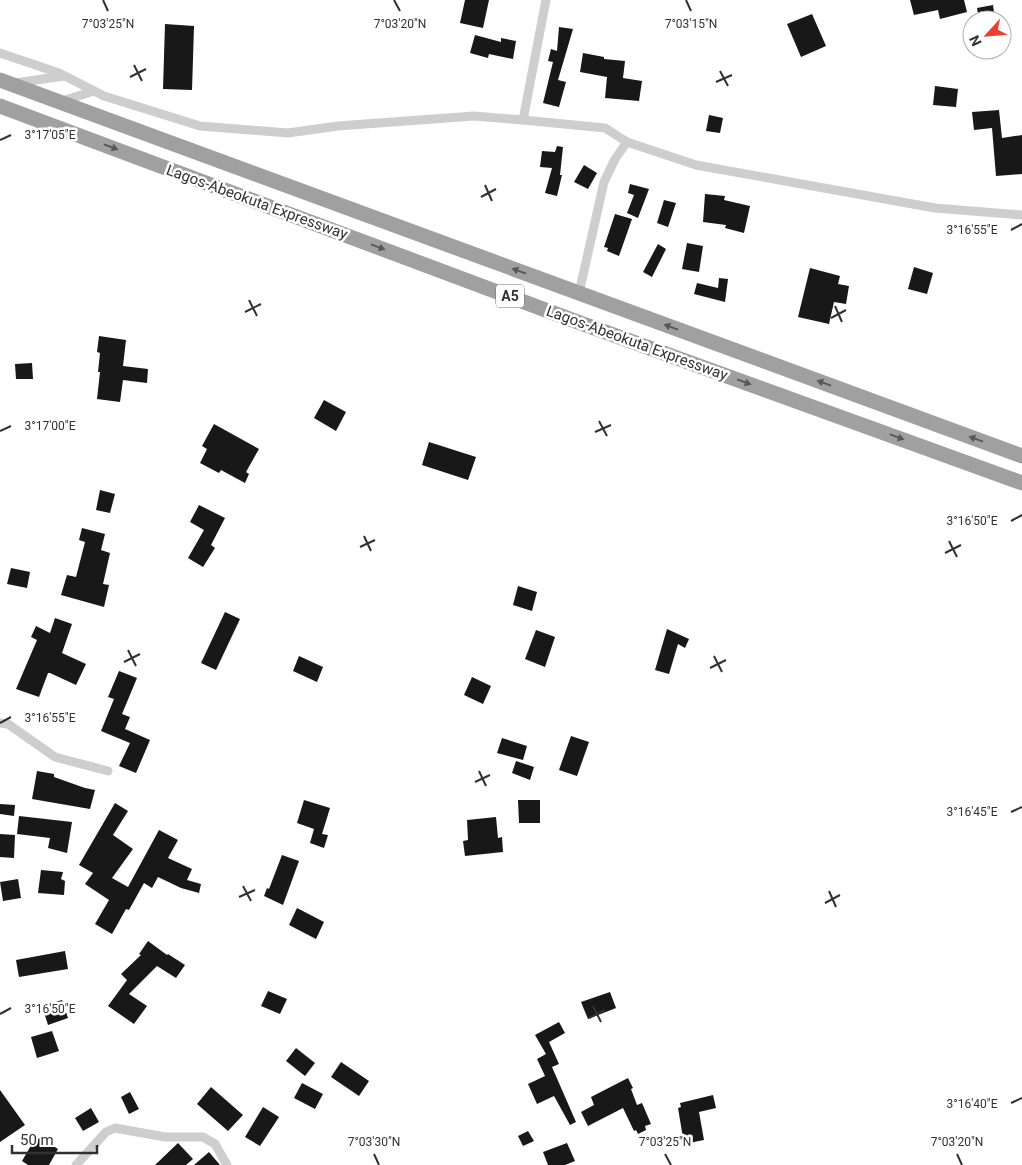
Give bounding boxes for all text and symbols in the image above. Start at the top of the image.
north arrow [962,10,1012,60]
text: 7°03'25"N [82,17,134,31]
text: 7°03'20"N [374,17,426,31]
text: 7°03'15"N [665,17,717,31]
text: N [966,33,985,49]
text: 3°17'05"E [25,128,76,142]
one-way arrow [104,144,119,151]
street label: Lagos-Abeokuta Expressway [164,161,350,243]
text: 3°16'55"E [947,223,998,237]
one-way arrow [371,244,386,251]
one-way arrow [511,267,526,274]
road number: A5 [496,284,524,308]
street label: Lagos-Abeokuta Expressway [544,302,730,384]
one-way arrow [663,323,678,331]
one-way arrow [737,378,752,386]
one-way arrow [816,379,831,386]
text: 3°17'00"E [25,419,76,433]
one-way arrow [890,434,905,442]
one-way arrow [968,435,983,443]
text: 3°16'50"E [947,514,998,528]
text: 3°16'55"E [25,711,76,725]
text: 3°16'45"E [947,805,998,819]
text: 3°16'50"E [25,1002,76,1016]
text: 3°16'40"E [947,1097,998,1111]
scale bar [12,1122,98,1154]
text: 50 m [20,1131,54,1149]
text: 7°03'30"N [348,1135,400,1149]
text: 7°03'25"N [639,1135,691,1149]
text: 7°03'20"N [931,1135,983,1149]

